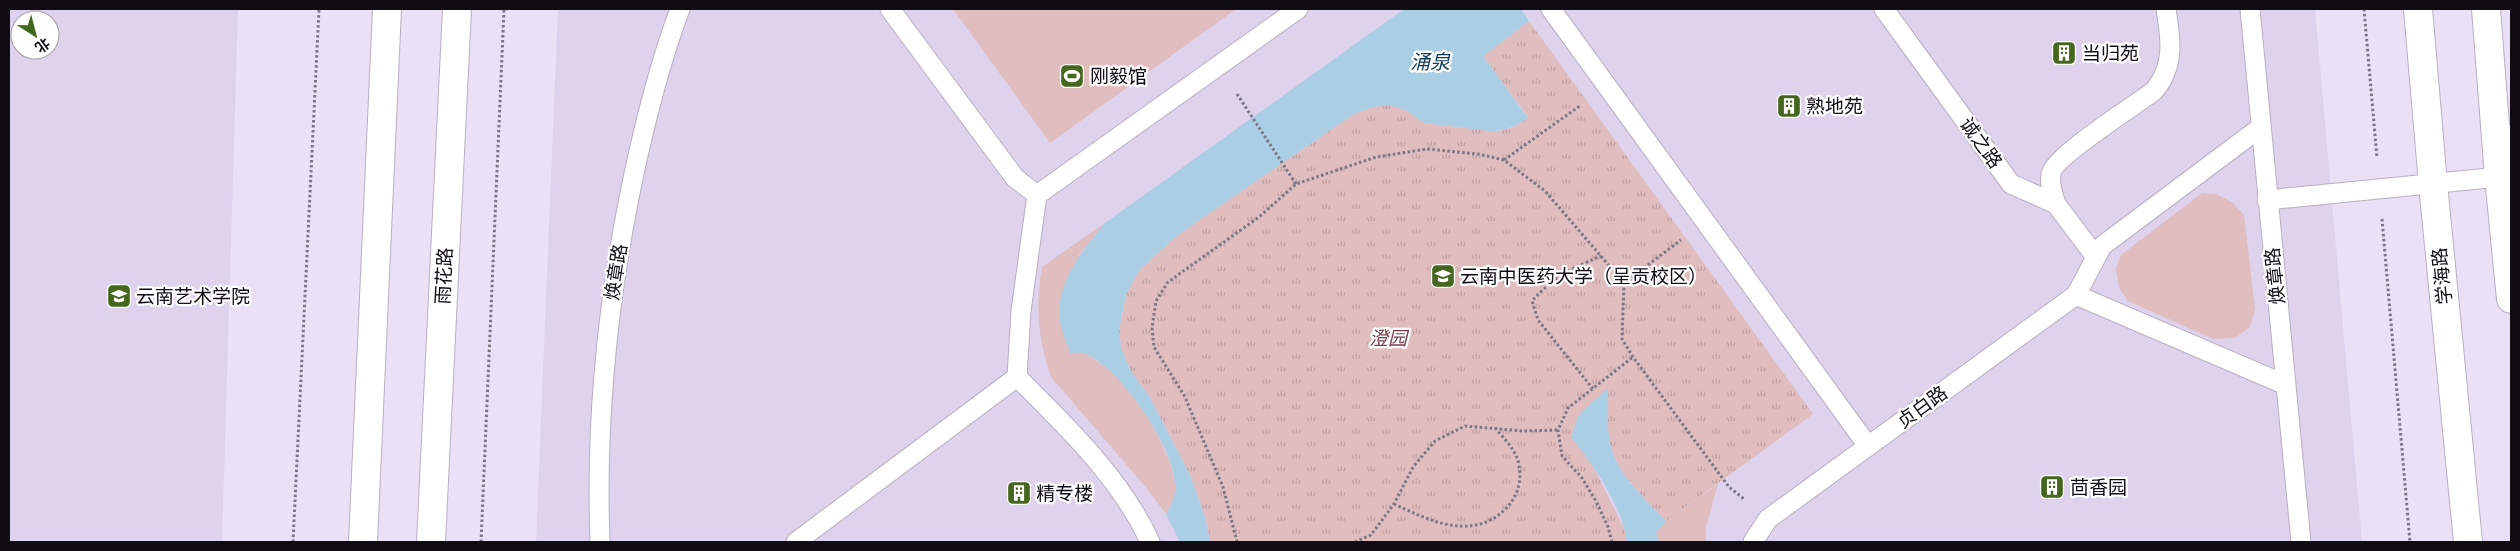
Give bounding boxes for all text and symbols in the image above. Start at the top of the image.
north arrow [10,10,60,60]
text: 北 [32,34,53,56]
building icon: 当归苑 [2051,40,2077,66]
place label: 当归苑 [2082,42,2139,65]
water label: 涌泉 [1410,50,1451,74]
sports icon: 刚毅馆 [1059,63,1085,89]
place label: 刚毅馆 [1090,65,1147,88]
building icon: 熟地苑 [1776,93,1802,119]
place label: 熟地苑 [1806,95,1863,118]
street label: 诚之路 [1955,113,2007,173]
street label: 焕章路 [600,242,632,302]
street label: 焕章路 [2261,246,2289,306]
street label: 学海路 [2428,246,2456,306]
street label: 雨花路 [431,247,457,305]
school or university icon: 云南中医药大学（呈贡校区） [1430,263,1456,289]
place label: 云南中医药大学（呈贡校区） [1460,265,1707,288]
school or university icon: 云南艺术学院 [106,283,132,309]
place label: 云南艺术学院 [136,285,250,308]
park label: 澄园 [1369,327,1410,350]
street label: 贞白路 [1892,381,1952,433]
building icon: 茴香园 [2039,474,2065,500]
place label: 茴香园 [2070,476,2127,499]
building icon: 精专楼 [1006,480,1032,506]
place label: 精专楼 [1036,482,1093,505]

